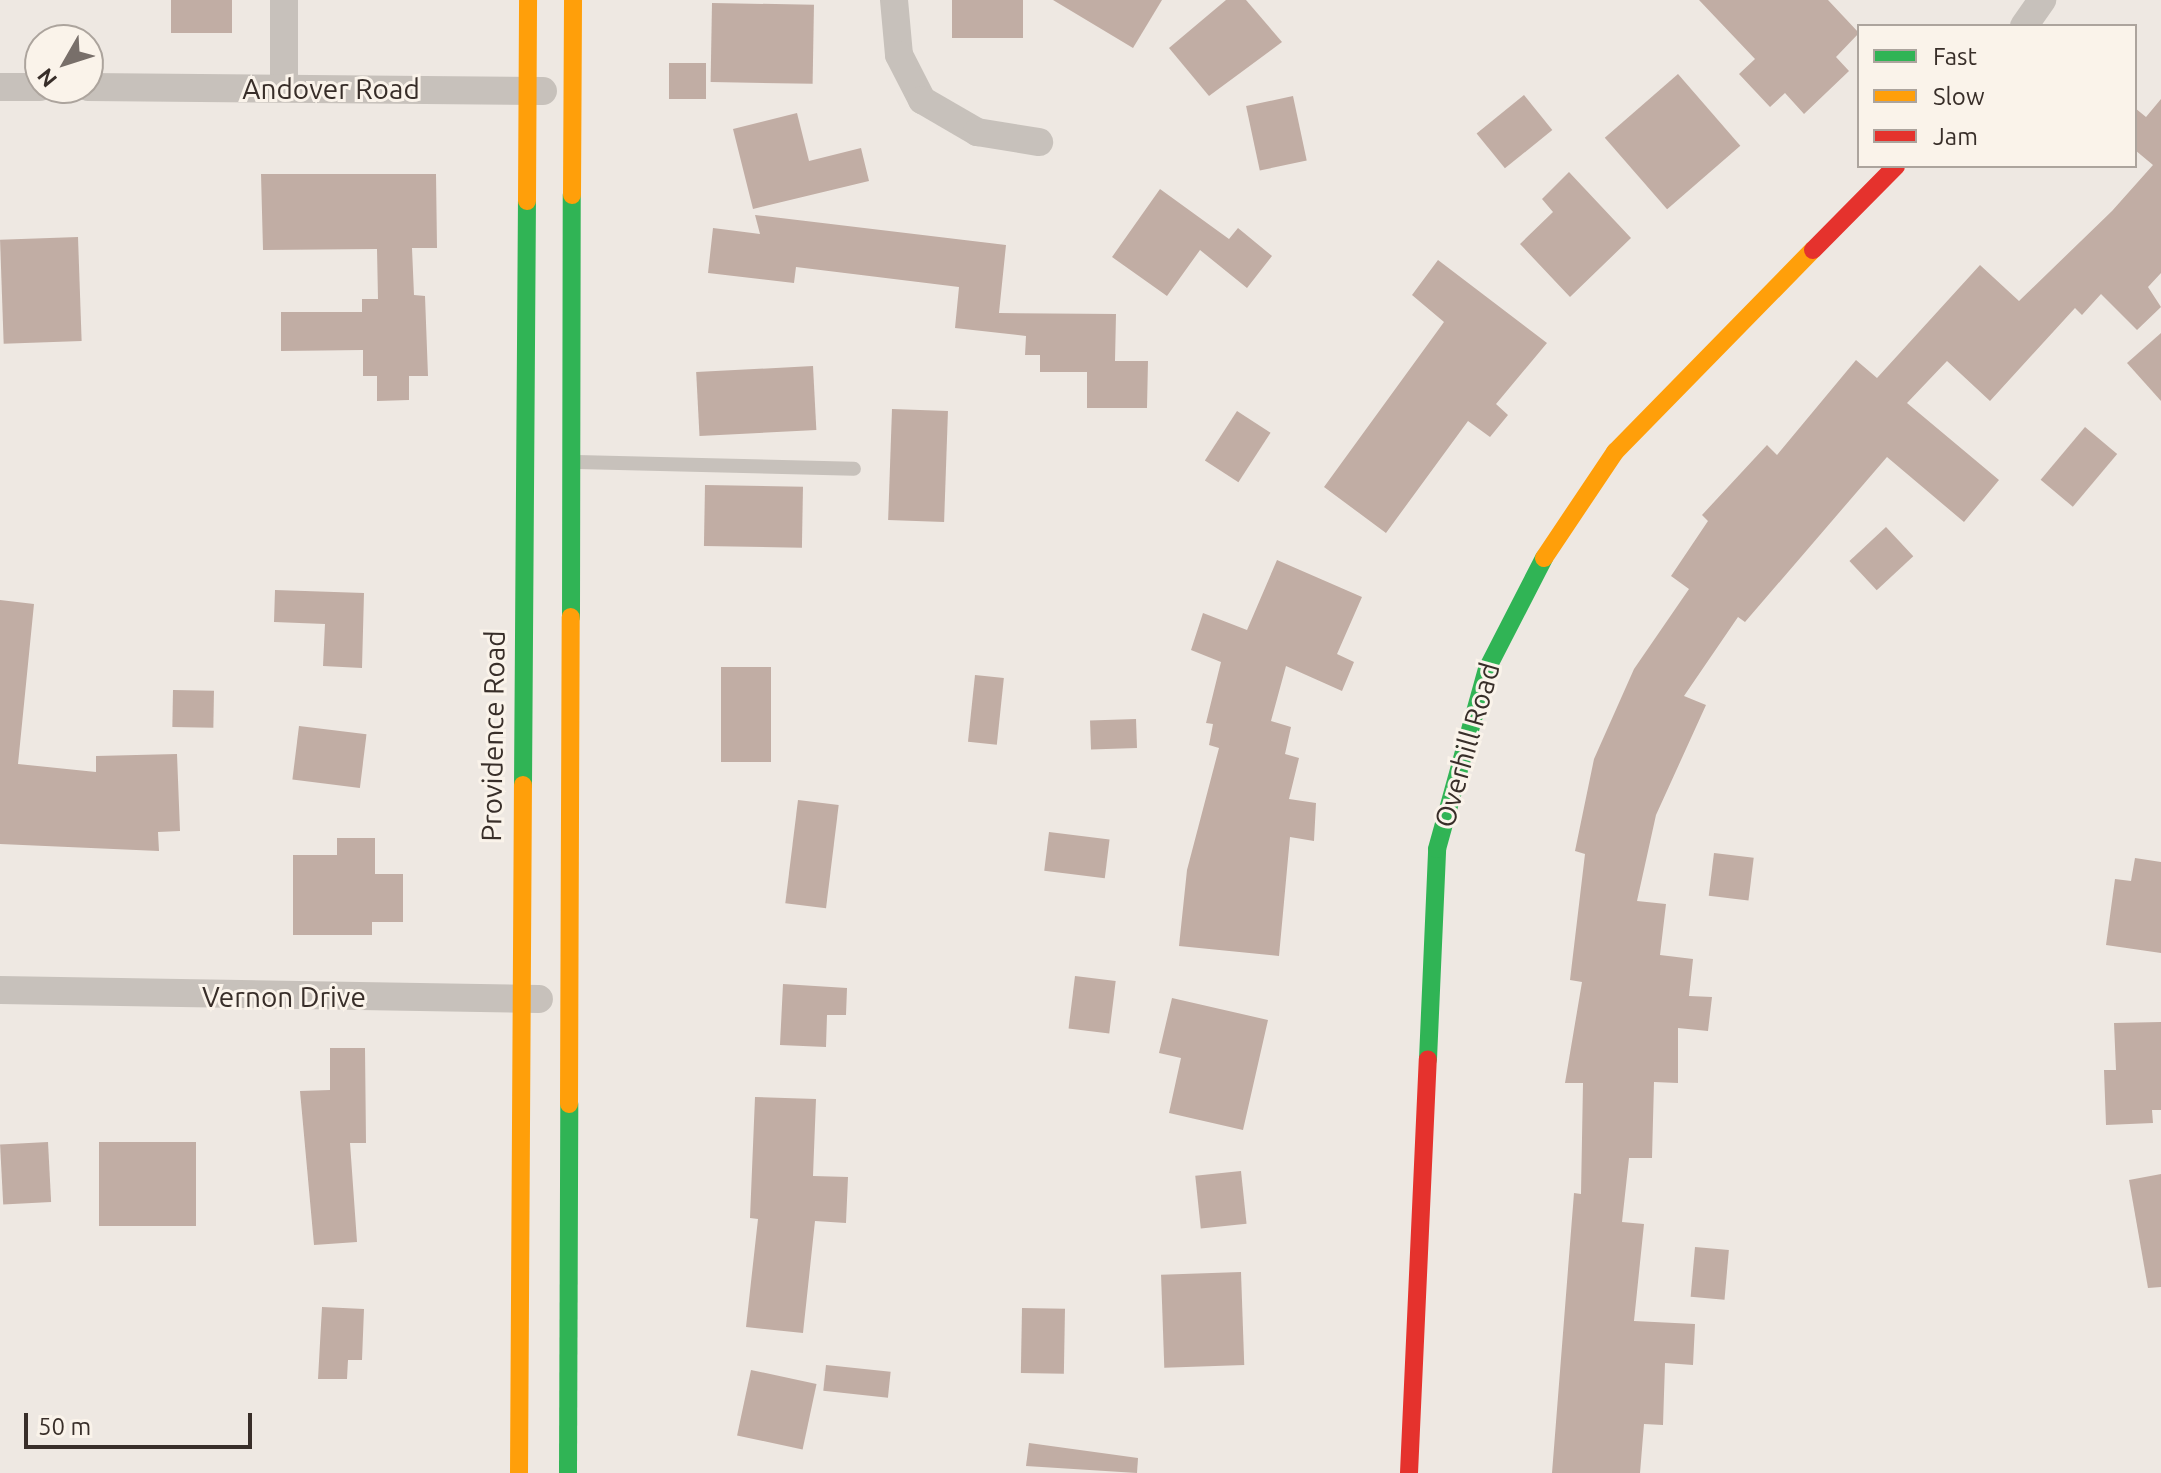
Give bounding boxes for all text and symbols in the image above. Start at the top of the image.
north arrow [24,24,104,104]
legend [1857,24,2137,168]
text: Fast [1933,43,1977,70]
text: N [32,64,61,92]
street label: Andover Road [242,72,420,106]
text: Slow [1933,83,1985,110]
text: Jam [1933,123,1978,150]
street label: Providence Road [474,630,512,842]
street label: Overhill Road [1427,659,1507,831]
street label: Vernon Drive [202,980,366,1014]
scale bar [28,1397,256,1447]
text: 50 m [38,1413,91,1440]

